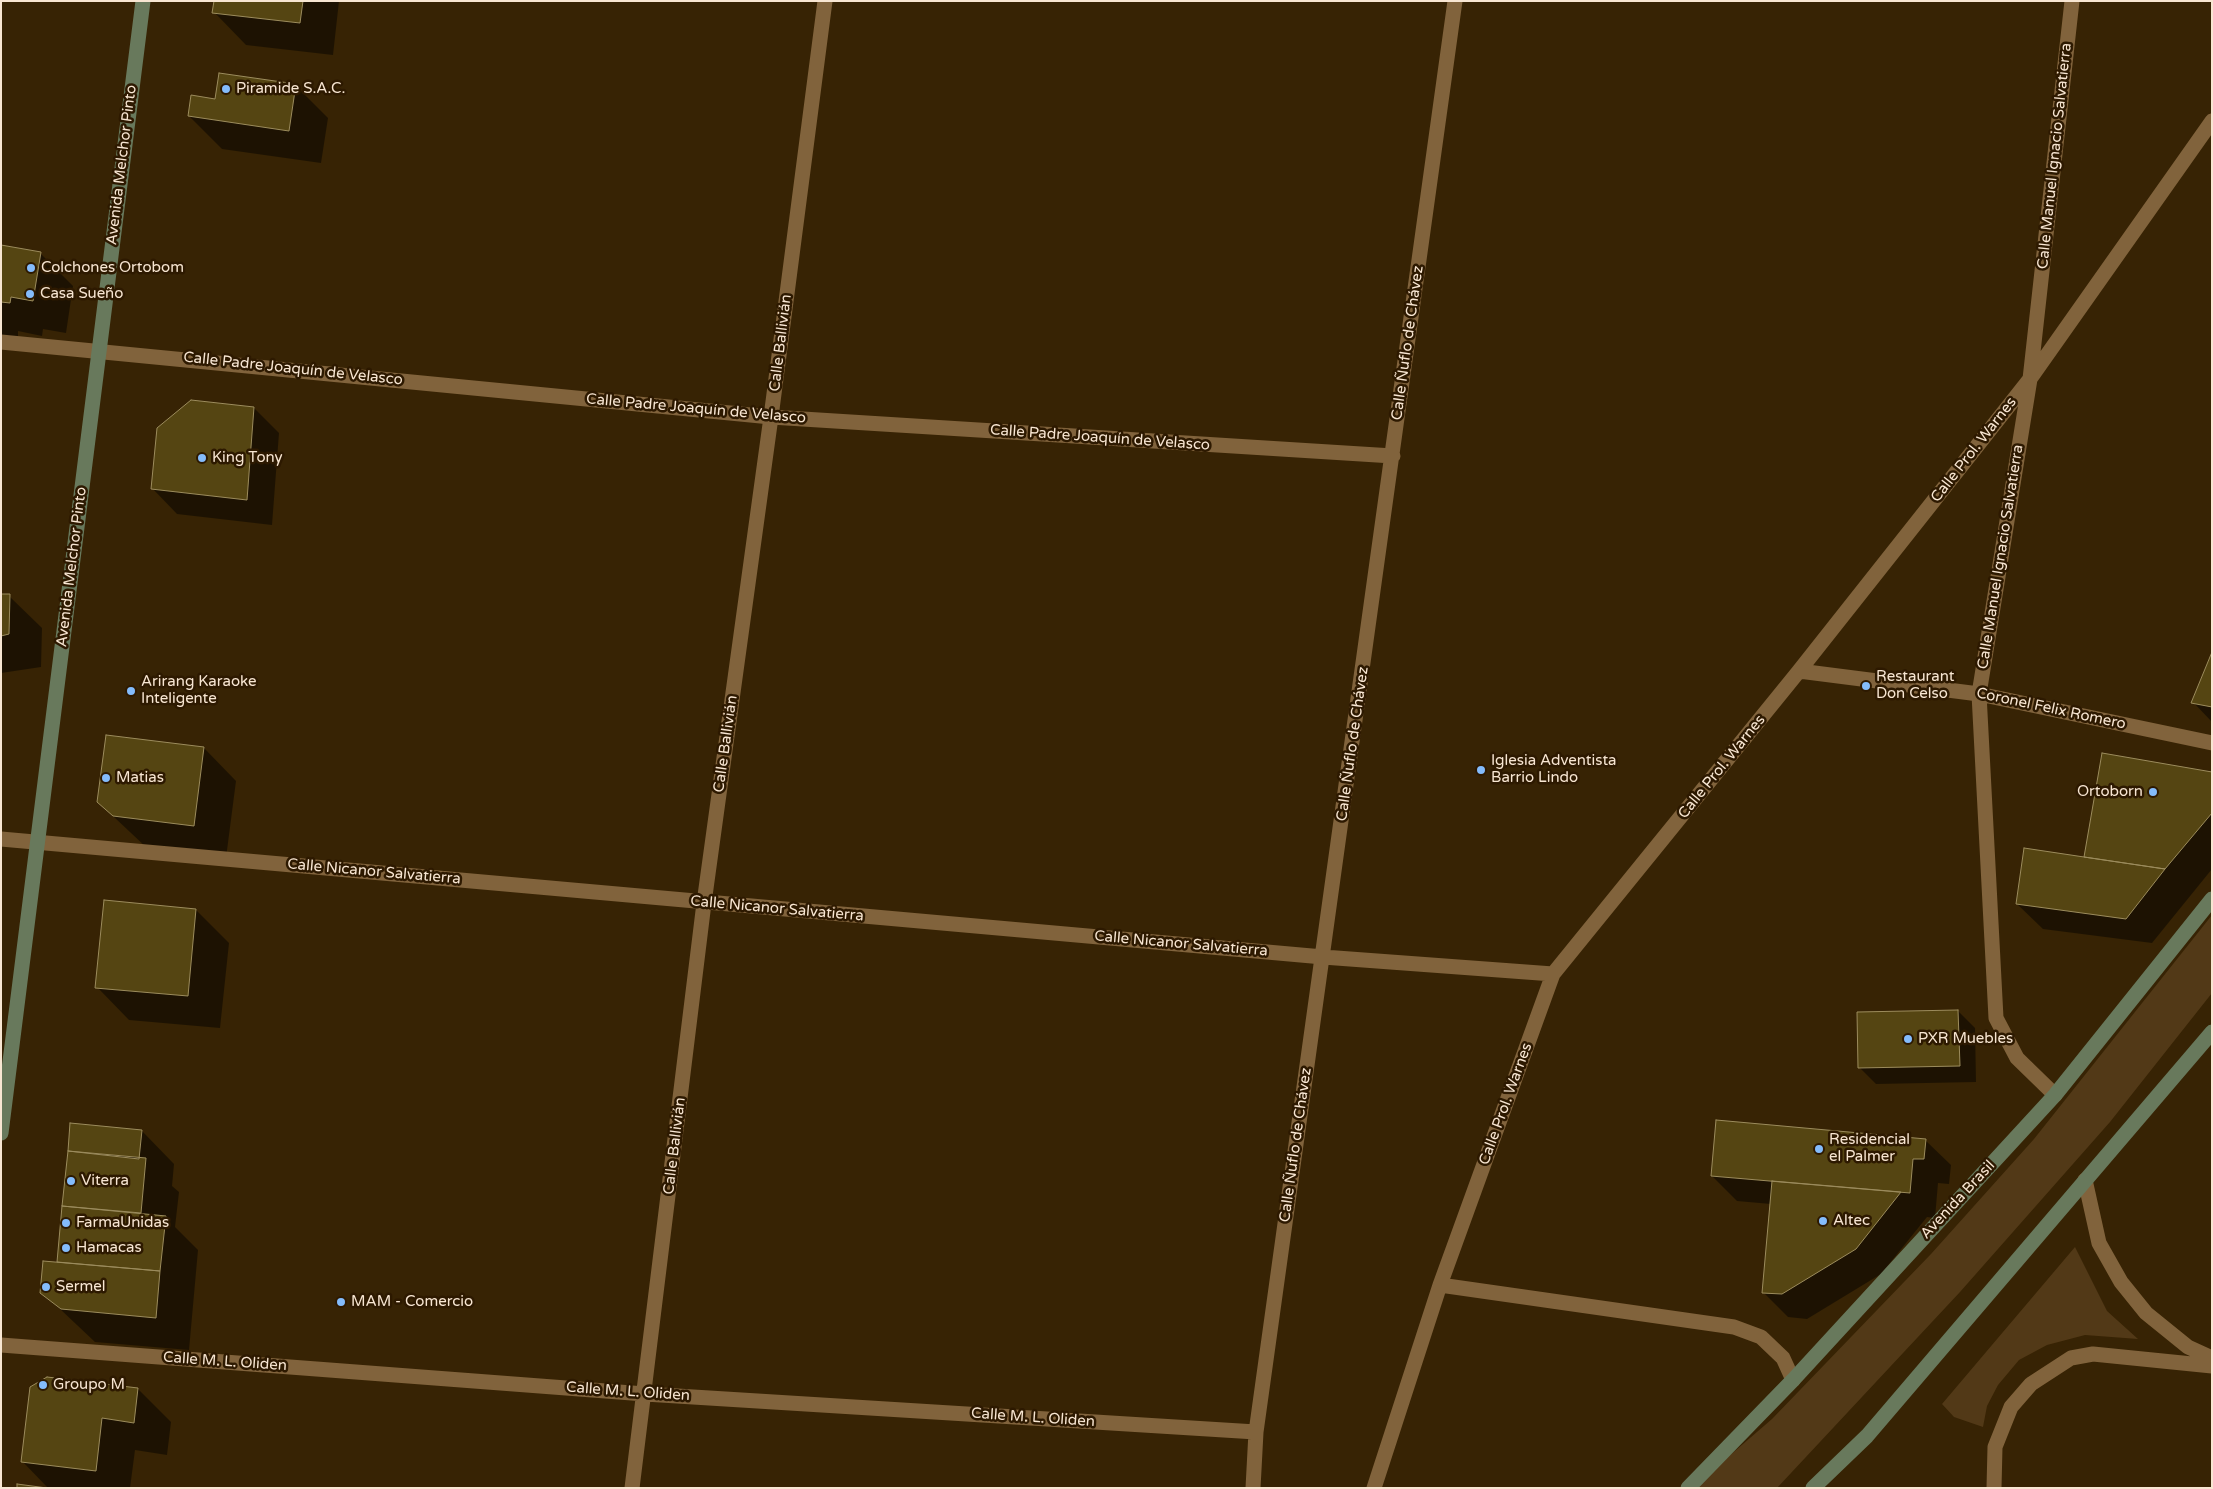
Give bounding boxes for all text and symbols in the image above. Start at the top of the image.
street label: Calle Manuel Ignacio Salvatierra [2034,42,2076,270]
place label: Piramide S.A.C. [236,80,345,98]
marker: Piramide S.A.C. [220,83,232,95]
street label: Avenida Melchor Pinto [103,84,141,246]
place label: Colchones Ortobom [41,259,184,277]
marker: Colchones Ortobom [25,262,37,274]
street label: Calle Ñuflo de Chávez [1388,265,1428,421]
place label: Casa Sueño [40,285,123,303]
marker: Casa Sueño [24,288,36,300]
street label: Calle Ballivián [766,293,796,393]
street label: Calle Padre Joaquín de Velasco [182,349,404,389]
street label: Calle Padre Joaquín de Velasco [585,390,807,428]
street label: Calle Prol. Warnes [1927,394,2021,506]
street label: Calle Padre Joaquín de Velasco [989,421,1211,455]
street label: Calle Manuel Ignacio Salvatierra [1974,443,2028,671]
place label: King Tony [212,449,283,467]
marker: King Tony [196,452,208,464]
street label: Avenida Melchor Pinto [53,486,91,648]
street label: Calle Ñuflo de Chávez [1333,666,1373,822]
place label: Restaurant Don Celso [1876,668,1954,703]
place label: Arirang Karaoke Inteligente [141,673,257,708]
marker: Restaurant Don Celso [1860,680,1872,692]
street label: Coronel Felix Romero [1975,684,2127,734]
marker: Arirang Karaoke Inteligente [125,685,137,697]
street label: Calle Ballivián [710,694,742,794]
street label: Calle Prol. Warnes [1675,711,1769,823]
place label: Iglesia Adventista Barrio Lindo [1491,752,1617,787]
marker: Iglesia Adventista Barrio Lindo [1475,764,1487,776]
place label: Matias [116,769,164,787]
marker: Matias [100,772,112,784]
place label: Ortoborn [2077,783,2143,801]
marker: Ortoborn [2147,786,2159,798]
street label: Calle Nicanor Salvatierra [287,855,461,889]
street label: Calle Nicanor Salvatierra [690,892,864,926]
street label: Calle Nicanor Salvatierra [1094,927,1268,961]
place label: PXR Muebles [1918,1030,2013,1048]
marker: PXR Muebles [1902,1033,1914,1045]
street label: Calle Prol. Warnes [1476,1041,1536,1167]
street label: Calle Ñuflo de Chávez [1276,1067,1316,1223]
street label: Calle Ballivián [660,1096,690,1196]
place label: Residencial el Palmer [1829,1131,1910,1166]
marker: Residencial el Palmer [1813,1143,1825,1155]
street label: Avenida Brasil [1917,1157,1999,1243]
place label: Viterra [81,1172,129,1190]
marker: Viterra [65,1175,77,1187]
place label: Altec [1833,1212,1870,1230]
place label: FarmaUnidas [76,1214,169,1232]
marker: Altec [1817,1215,1829,1227]
marker: FarmaUnidas [60,1217,72,1229]
place label: Hamacas [76,1239,142,1257]
marker: Hamacas [60,1242,72,1254]
place label: Sermel [56,1278,105,1296]
marker: Sermel [40,1281,52,1293]
place label: MAM - Comercio [351,1293,473,1311]
marker: MAM - Comercio [335,1296,347,1308]
street label: Calle M. L. Oliden [162,1349,288,1375]
place label: Groupo M [53,1376,125,1394]
marker: Groupo M [37,1379,49,1391]
street label: Calle M. L. Oliden [565,1379,691,1405]
street label: Calle M. L. Oliden [970,1405,1096,1431]

